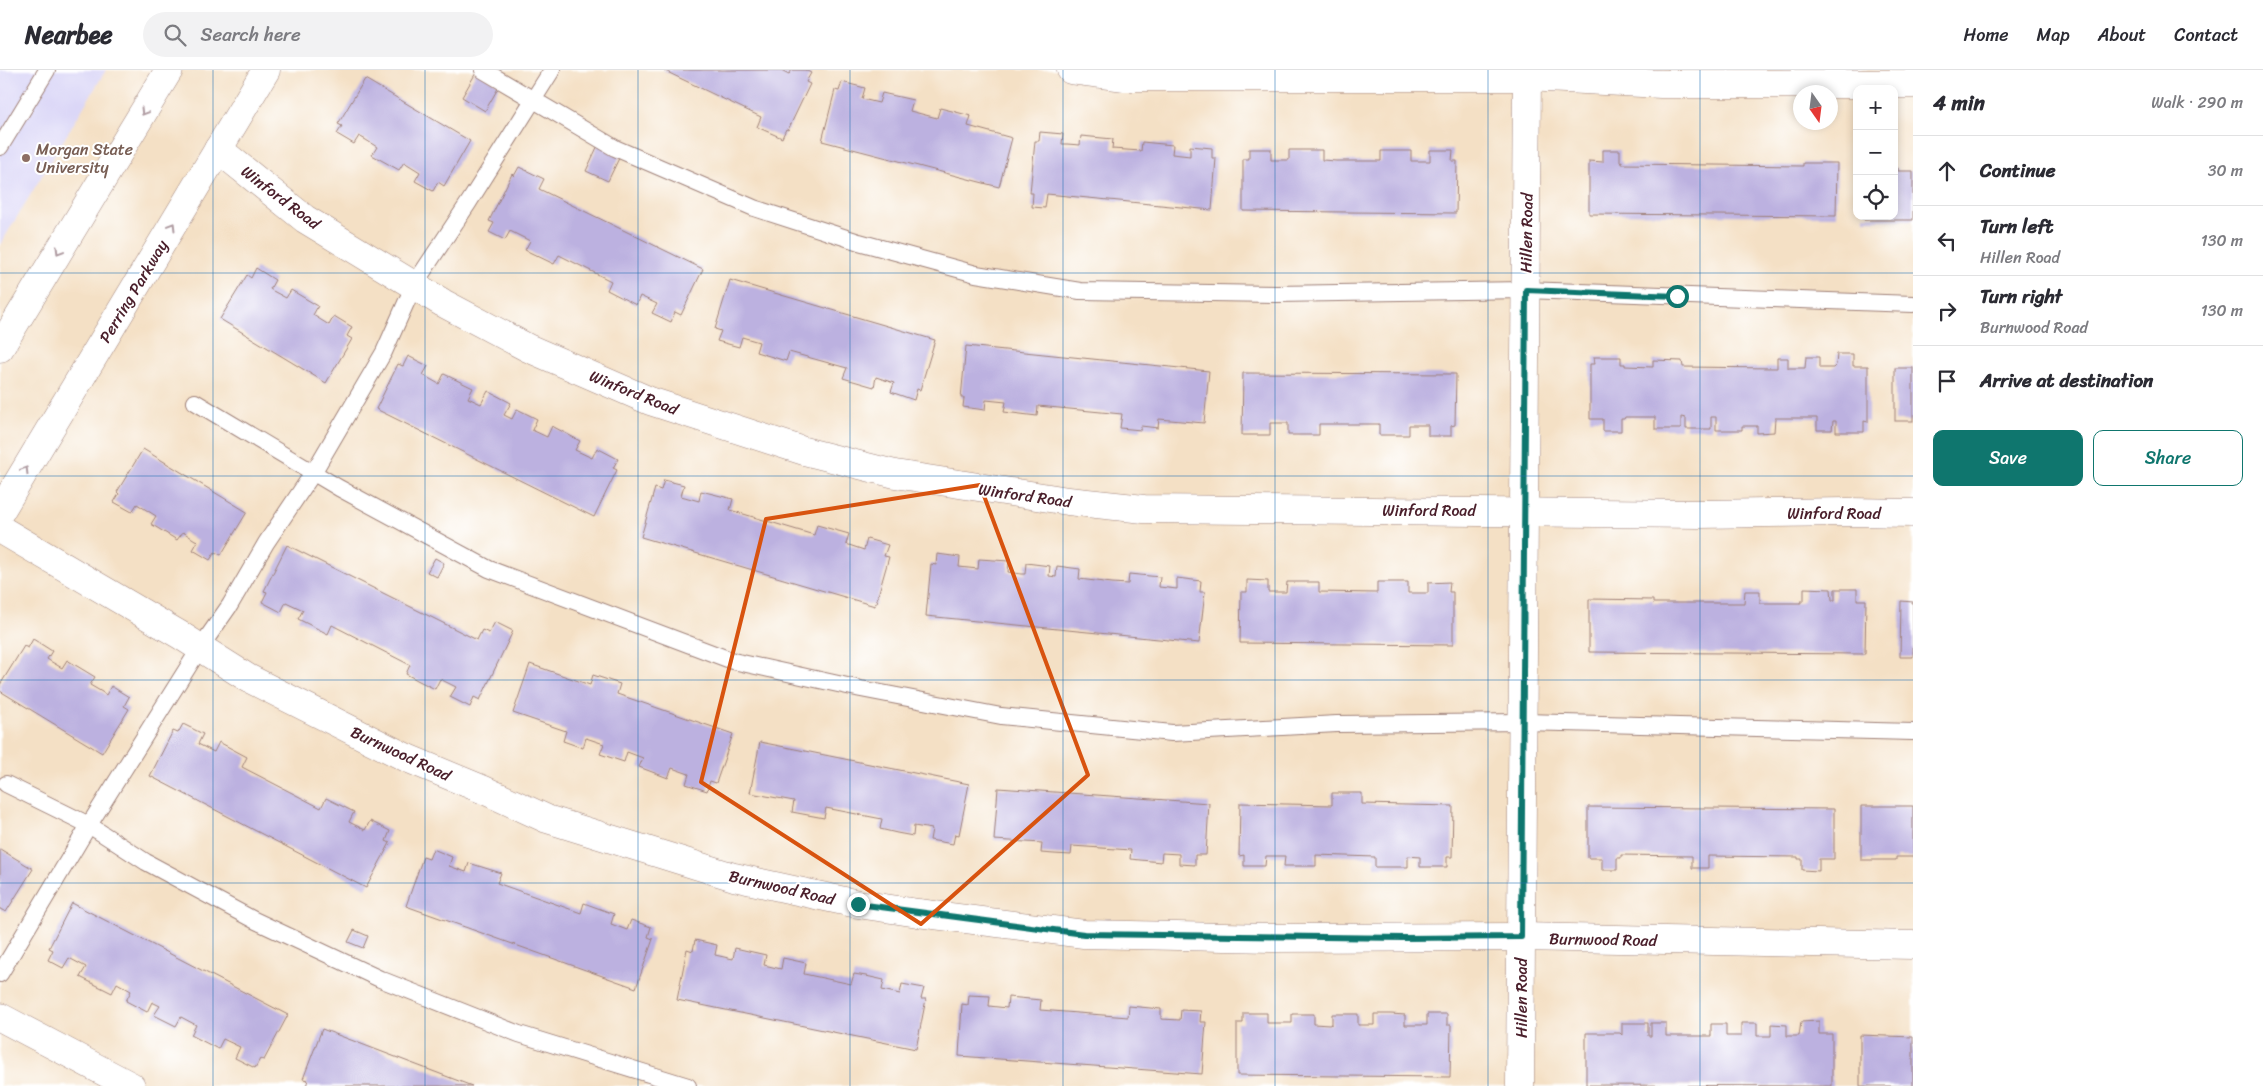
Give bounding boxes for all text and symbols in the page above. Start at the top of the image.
search box [143,12,493,57]
text: Nearbee [25,14,113,56]
text: Search here [201,18,301,51]
text: Home [1964,19,2009,51]
text: Map [2037,19,2070,51]
text: About [2098,19,2146,51]
text: Contact [2174,19,2238,51]
icon: search [161,21,189,49]
text: 4 min [1933,84,1985,122]
north arrow [1793,85,1838,130]
map controls [1853,85,1898,220]
button: + [1853,85,1898,130]
text: Walk · 290 m [2151,88,2243,117]
one-way arrow [141,106,151,115]
button: − [1853,130,1898,175]
place label: Morgan State University [36,135,133,182]
marker: Morgan State University [20,152,32,164]
text: Continue [1980,154,2056,187]
text: 30 m [2208,156,2243,185]
icon: ahead [1933,157,1961,185]
street label: Winford Road [235,158,328,238]
button: locate [1853,175,1898,220]
street label: Hillen Road [1511,191,1542,273]
text: Turn left [1980,210,2053,243]
one-way arrow [166,222,176,231]
text: 130 m [2201,226,2243,255]
icon: left [1933,227,1961,255]
street label: Perring Parkway [91,233,176,349]
text: Hillen Road [1980,243,2060,272]
one-way arrow [56,245,66,254]
text: Turn right [1980,280,2062,313]
route start [1666,285,1689,308]
text: 130 m [2201,296,2243,325]
icon: right [1933,297,1961,325]
text: Burnwood Road [1980,313,2088,342]
street label: Winford Road [585,361,684,424]
text: Arrive at destination [1980,364,2153,397]
icon: arrive [1933,367,1961,395]
button: Save [1933,430,2083,486]
button: Share [2093,430,2243,486]
one-way arrow [19,466,29,475]
street label: Winford Road [977,475,1075,517]
street label: Winford Road [1382,496,1477,525]
street label: Winford Road [1787,499,1882,528]
street label: Burnwood Road [346,718,457,790]
street label: Burnwood Road [726,861,839,914]
route end [847,893,870,916]
street label: Burnwood Road [1549,924,1659,955]
street label: Hillen Road [1507,956,1536,1038]

